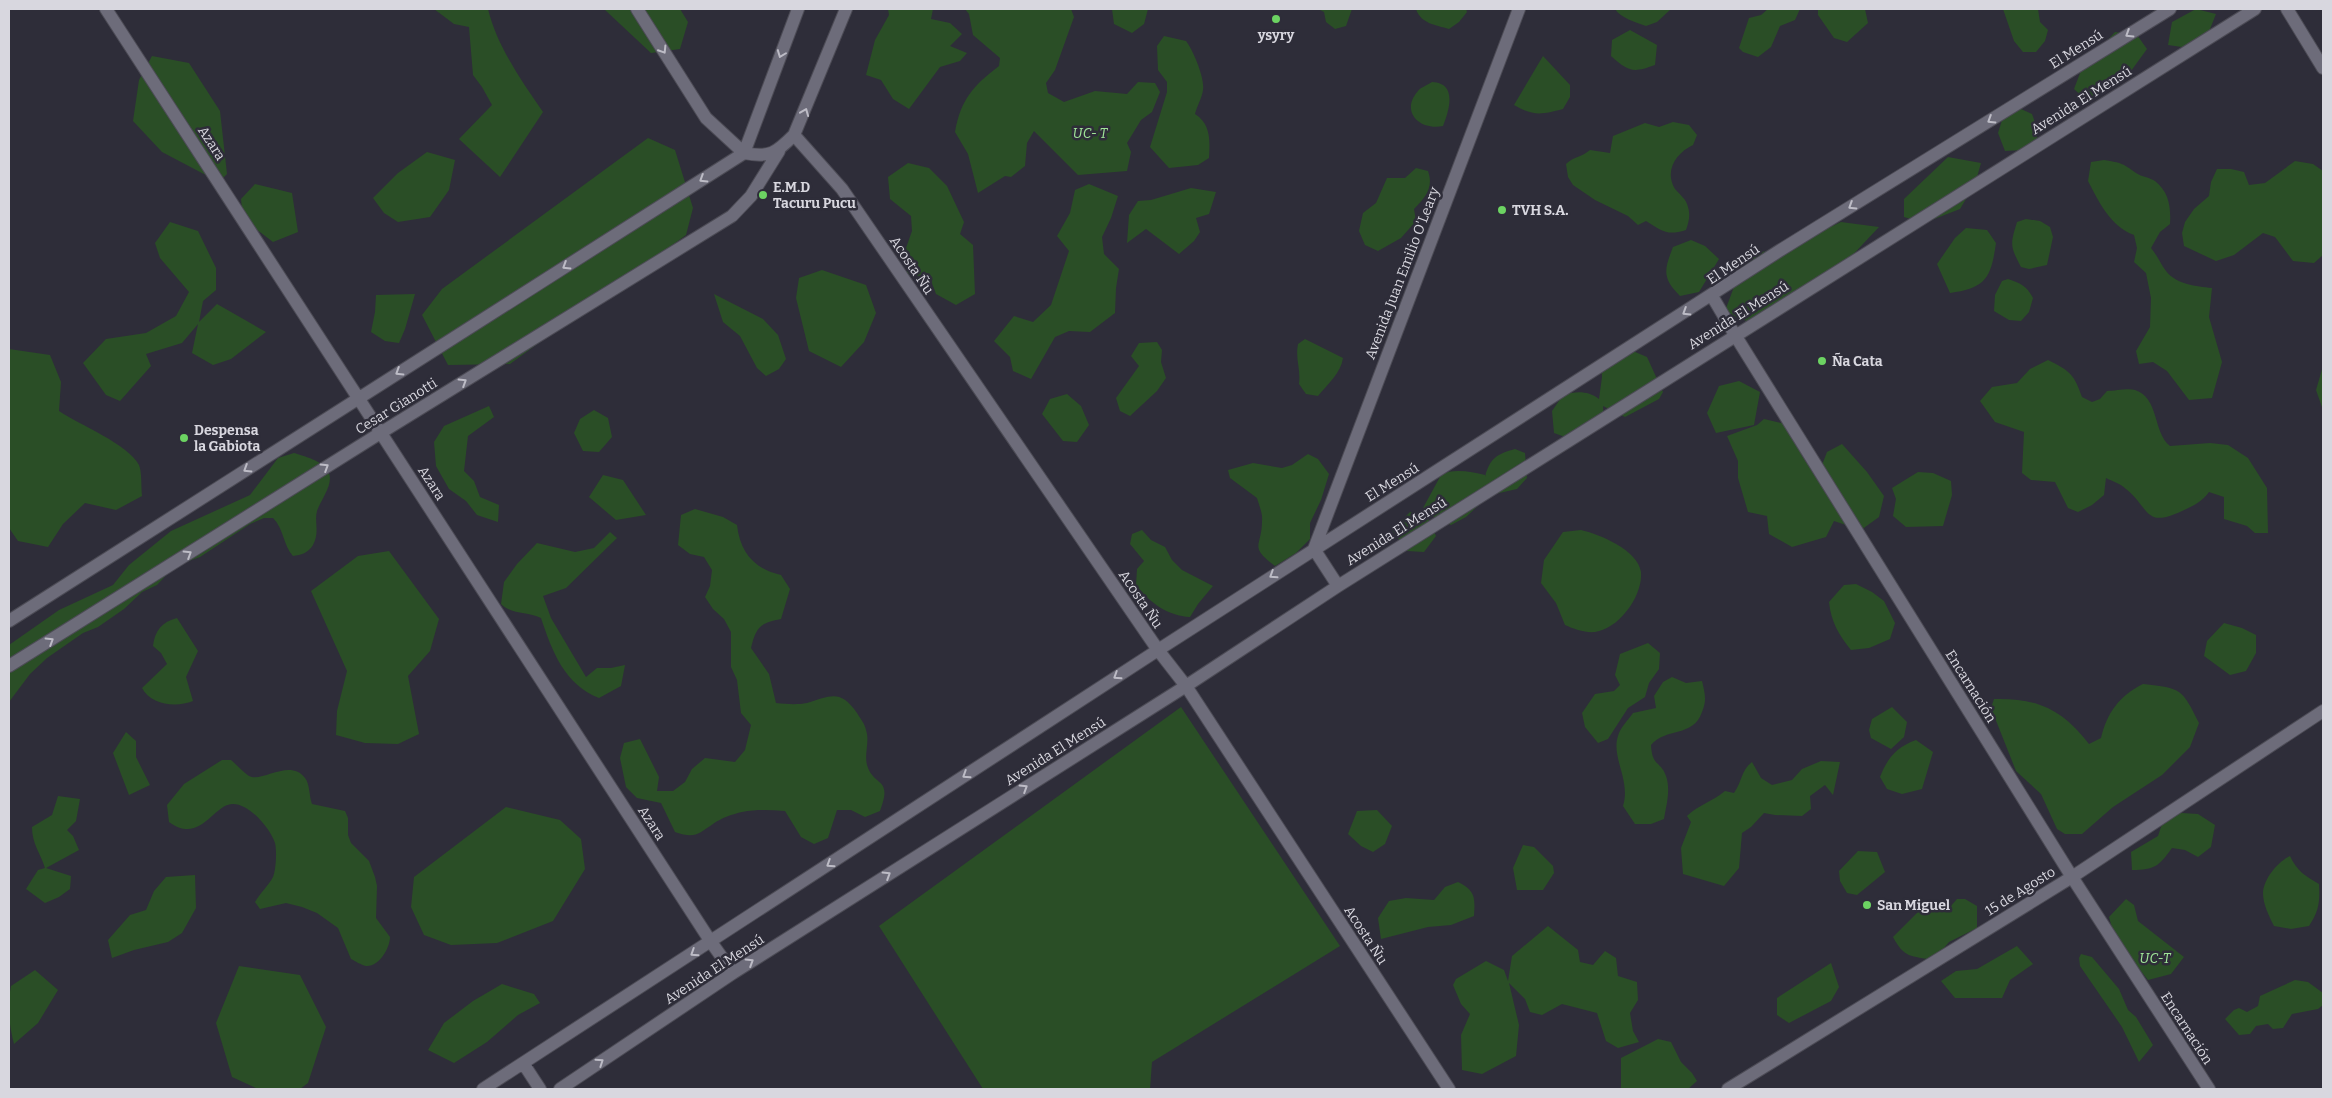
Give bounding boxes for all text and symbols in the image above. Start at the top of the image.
marker: ysyry [1270,13,1282,25]
street label: El Mensú [2046,26,2106,72]
place label: ysyry [1257,27,1294,44]
one-way arrow [2125,28,2134,38]
one-way arrow [656,45,666,54]
one-way arrow [777,50,787,58]
street label: Avenida El Mensú [2028,63,2135,138]
one-way arrow [799,108,809,117]
one-way arrow [1987,114,1996,123]
street label: Azara [194,123,229,164]
park label: UC- T [1073,125,1108,142]
one-way arrow [699,173,709,182]
place label: E.M.D Tacuru Pucu [773,179,856,212]
street label: Avenida Juan Emilio O'Leary [1362,184,1443,362]
marker: E.M.D Tacuru Pucu [757,189,769,201]
one-way arrow [1849,199,1858,209]
place label: TVH S.A. [1512,202,1569,219]
marker: TVH S.A. [1496,204,1508,216]
street label: Acosta Ñu [886,233,937,298]
street label: El Mensú [1704,241,1763,288]
one-way arrow [562,260,571,270]
street label: Avenida El Mensú [1685,278,1792,353]
one-way arrow [1683,306,1692,316]
place label: Ña Cata [1832,352,1883,370]
marker: Ña Cata [1816,355,1828,367]
one-way arrow [396,366,405,376]
street label: Cesar Gianotti [352,375,440,438]
one-way arrow [458,378,467,388]
place label: Despensa la Gabiota [194,422,261,455]
marker: Despensa la Gabiota [178,432,190,444]
street label: El Mensú [1362,459,1422,505]
one-way arrow [244,463,253,472]
street label: Azara [414,463,449,504]
one-way arrow [320,464,329,474]
street label: Avenida El Mensú [1343,494,1450,569]
one-way arrow [182,551,191,560]
street label: Acosta Ñu [1115,567,1166,632]
one-way arrow [1270,569,1279,579]
one-way arrow [45,637,54,647]
street label: Encarnación [1941,647,2000,726]
one-way arrow [1113,670,1122,680]
street label: Avenida El Mensú [1002,714,1109,789]
one-way arrow [962,769,972,778]
one-way arrow [1019,785,1028,795]
street label: Azara [634,803,669,844]
one-way arrow [826,858,836,867]
street label: 15 de Agosto [1982,863,2059,920]
one-way arrow [882,872,891,882]
place label: San Miguel [1877,897,1951,914]
marker: San Miguel [1861,899,1873,911]
street label: Acosta Ñu [1340,903,1391,968]
street label: Avenida El Mensú [661,931,768,1008]
one-way arrow [690,946,699,956]
park label: UC-T [2139,950,2172,967]
one-way arrow [745,959,754,969]
street label: Encarnación [2157,989,2216,1068]
one-way arrow [594,1059,604,1068]

